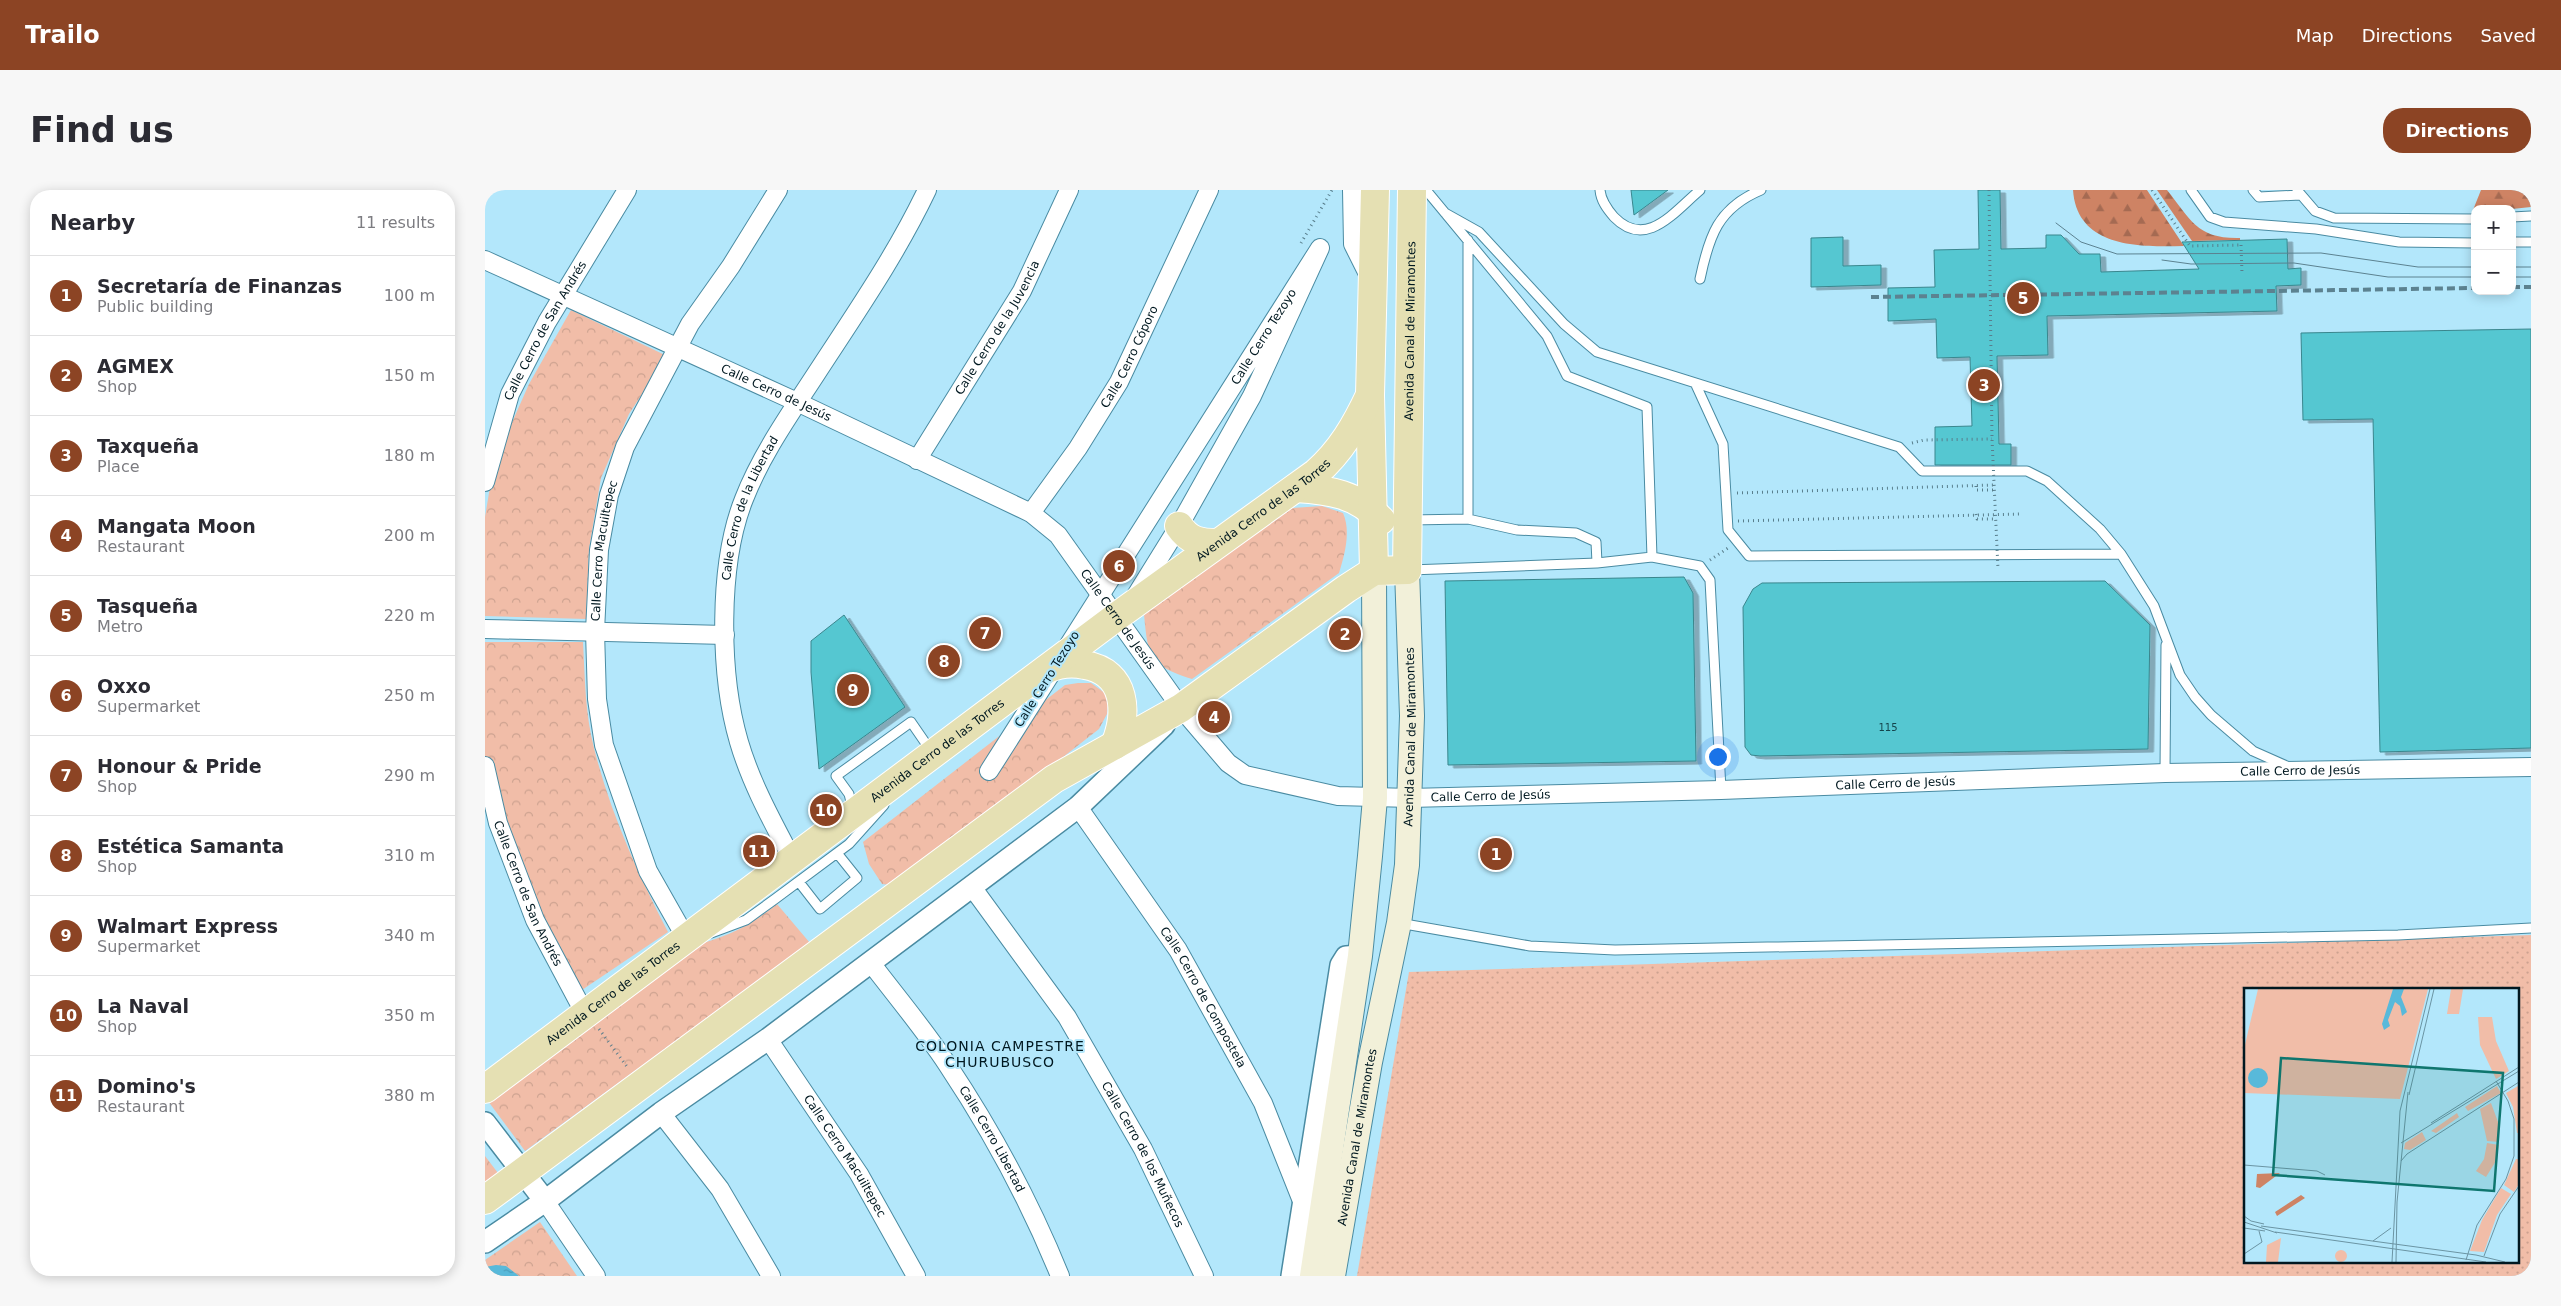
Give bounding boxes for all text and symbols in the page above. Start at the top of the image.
text: Trailo [25,21,100,49]
text: Map [2296,25,2334,46]
text: Directions [2362,25,2452,46]
text: Saved [2480,25,2536,46]
button: Directions [2383,108,2531,153]
text: Find us [30,110,174,150]
map controls [2471,205,2516,295]
button: + [2471,205,2516,250]
text: Nearby [50,211,135,235]
text: 11 results [356,213,435,232]
street label: Avenida Canal de Miramontes [1402,241,1418,421]
button: − [2471,250,2516,295]
street label: Calle Cerro de San Andrés [502,258,589,402]
street label: Calle Cerro de la Juvencia [952,258,1042,397]
text: Secretaría de Finanzas [97,275,342,297]
pin: 5 [2007,279,2039,317]
text: 1 [60,286,72,305]
text: 100 m [384,286,435,305]
street label: Calle Cerro Tezoyo [1228,286,1299,387]
text: Public building [97,297,214,316]
street label: Calle Cerro Cóporo [1098,303,1161,411]
text: AGMEX [97,355,174,377]
street label: Calle Cerro de Jesús [719,361,834,424]
text: 2 [60,366,72,385]
text: 150 m [384,366,435,385]
pin: 3 [1968,366,2000,404]
text: Shop [97,377,137,396]
street label: Calle Cerro de la Libertad [719,434,781,581]
text: Taxqueña [97,435,199,457]
text: 3 [60,446,72,465]
text: 180 m [384,446,435,465]
street label: Avenida Cerro de las Torres [1193,456,1333,564]
text: Place [97,457,140,476]
street label: Calle Cerro Macuiltepec [588,478,620,622]
text: Mangata Moon [97,515,256,537]
text: 4 [60,526,72,545]
text: 200 m [384,526,435,545]
text: Restaurant [97,537,185,556]
pin: 6 [1103,547,1135,585]
street label: Calle Cerro de Jesús [1077,566,1158,672]
text: Tasqueña [97,595,198,617]
text: 5 [60,606,72,625]
text: 220 m [384,606,435,625]
pin: 7 [969,614,1001,652]
pin: 2 [1329,615,1361,653]
text: Metro [97,617,143,636]
street label: Calle Cerro Tezoyo [1012,628,1082,730]
pin: 8 [928,642,960,680]
street label: Avenida Canal de Miramontes [1401,647,1419,827]
pin: 9 [837,671,869,709]
text: Oxxo [97,675,151,697]
text: 6 [60,686,72,705]
text: 250 m [384,686,435,705]
street label: Avenida Cerro de las Torres [868,696,1007,805]
text: Supermarket [97,697,200,716]
pin: 4 [1198,698,1230,736]
house number: 115 [1878,722,1898,733]
your location [1705,744,1731,770]
text: Honour & Pride [97,755,262,777]
street label: Calle Cerro de Jesús [2240,763,2360,779]
text: 7 [60,766,72,785]
text: 290 m [384,766,435,785]
street label: Calle Cerro de Jesús [1835,774,1956,793]
text: Shop [97,777,137,796]
street label: Calle Cerro de Jesús [1430,787,1551,804]
pin: 10 [810,791,842,829]
street label: Calle Cerro de San Andrés [491,819,565,969]
pin: 11 [743,832,775,870]
text: Estética Samanta [97,835,284,857]
pin: 1 [1480,835,1512,873]
text: 8 [60,846,72,865]
text: 310 m [384,846,435,865]
text: Shop [97,857,137,876]
text: Walmart Express [97,915,278,937]
street label: Calle Cerro de Compostela [1157,924,1249,1070]
text: 9 [60,926,72,945]
text: 340 m [384,926,435,945]
text: Supermarket [97,937,200,956]
street label: Avenida Cerro de las Torres [543,939,683,1048]
inset map [2244,988,2519,1264]
text: La Naval [97,995,189,1017]
text: 10 [55,1006,77,1025]
text: 350 m [384,1006,435,1025]
text: Shop [97,1017,137,1036]
district label: COLONIA CAMPESTRE CHURUBUSCO [915,1038,1085,1070]
street label: Avenida Canal de Miramontes [1335,1047,1380,1227]
text: Domino's [97,1075,196,1097]
street label: Calle Cerro de los Muñecos [1099,1079,1187,1230]
street label: Calle Cerro Libertad [956,1083,1028,1194]
text: 11 [55,1086,77,1105]
text: 380 m [384,1086,435,1105]
street label: Calle Cerro Macuiltepec [801,1092,889,1220]
text: Restaurant [97,1097,185,1116]

